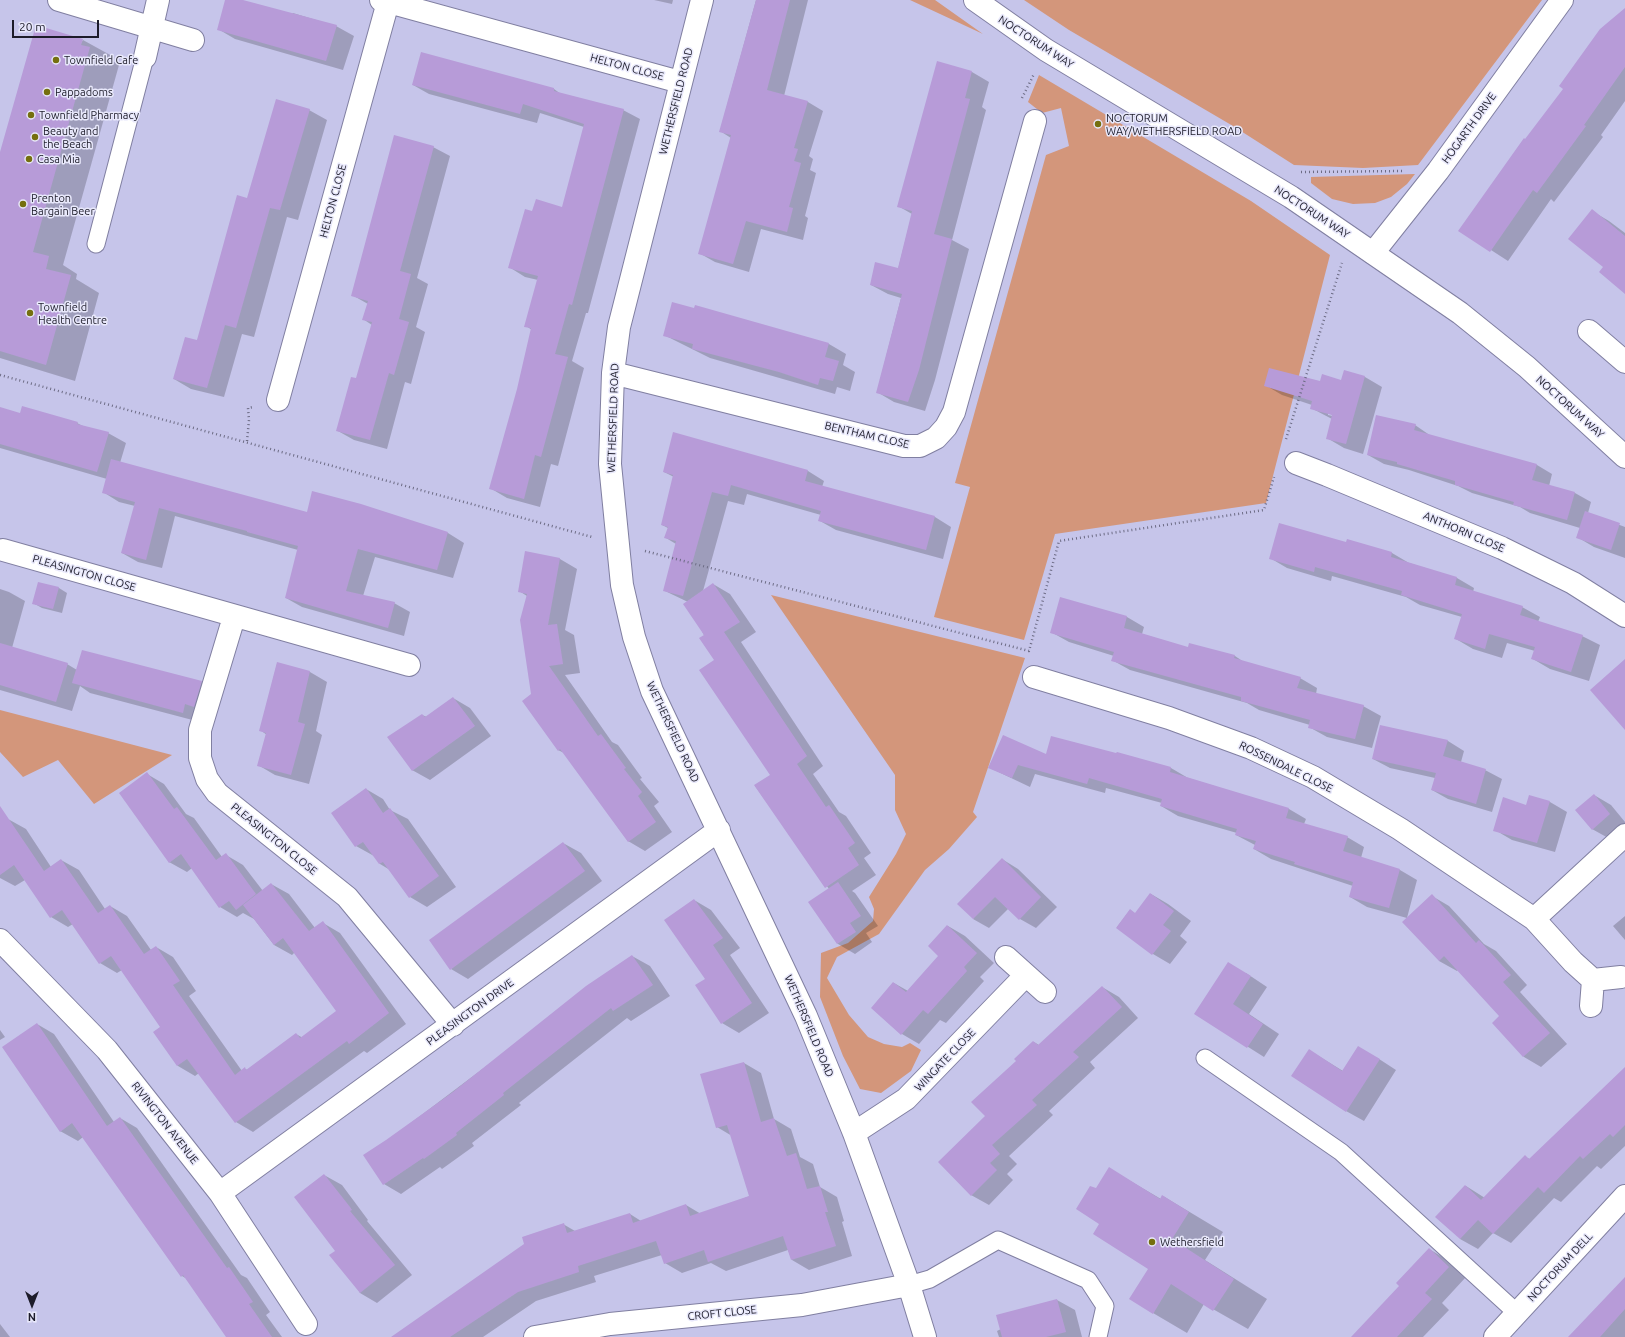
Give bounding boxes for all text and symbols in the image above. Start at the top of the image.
scale bar [14,12,101,38]
street label: NOCTORUM WAY [996,13,1076,71]
text: 20 m [19,20,46,33]
street label: WETHERSFIELD ROAD [656,46,696,156]
street label: HELTON CLOSE [589,51,665,83]
place label: Townfield Cafe [64,53,138,67]
marker: Townfield Cafe [51,55,61,65]
place label: Pappadoms [55,85,113,99]
marker: Pappadoms [42,87,52,97]
street label: HOGARTH DRIVE [1439,90,1499,166]
place label: Townfield Pharmacy [39,108,139,122]
marker: Townfield Pharmacy [26,110,36,120]
place label: NOCTORUM WAY/WETHERSFIELD ROAD [1106,111,1242,137]
marker: NOCTORUM WAY/WETHERSFIELD ROAD [1093,119,1103,129]
place label: Beauty and the Beach [43,124,99,150]
marker: Beauty and the Beach [30,132,40,142]
place label: Casa Mia [37,152,80,166]
marker: Casa Mia [24,154,34,164]
street label: HELTON CLOSE [317,163,349,239]
street label: NOCTORUM WAY [1272,183,1352,241]
place label: Prenton Bargain Beer [31,191,95,217]
marker: Prenton Bargain Beer [18,199,28,209]
place label: Townfield Health Centre [38,300,107,326]
marker: Townfield Health Centre [25,308,35,318]
street label: WETHERSFIELD ROAD [604,363,622,473]
street label: NOCTORUM WAY [1533,373,1607,441]
street label: BENTHAM CLOSE [823,419,911,451]
street label: ANTHORN CLOSE [1421,509,1507,555]
street label: PLEASINGTON CLOSE [31,552,137,594]
street label: WETHERSFIELD ROAD [644,679,702,785]
street label: ROSSENDALE CLOSE [1237,739,1335,795]
street label: PLEASINGTON CLOSE [228,800,320,878]
street label: WETHERSFIELD ROAD [781,973,837,1079]
street label: PLEASINGTON DRIVE [424,976,516,1048]
street label: WINGATE CLOSE [912,1026,978,1094]
street label: RIVINGTON AVENUE [129,1079,201,1167]
street label: NOCTORUM DELL [1525,1230,1595,1304]
place label: Wethersfield [1160,1235,1224,1249]
marker: Wethersfield [1147,1237,1157,1247]
north arrow [12,1285,52,1325]
street label: CROFT CLOSE [687,1303,757,1323]
text: N [28,1311,36,1323]

